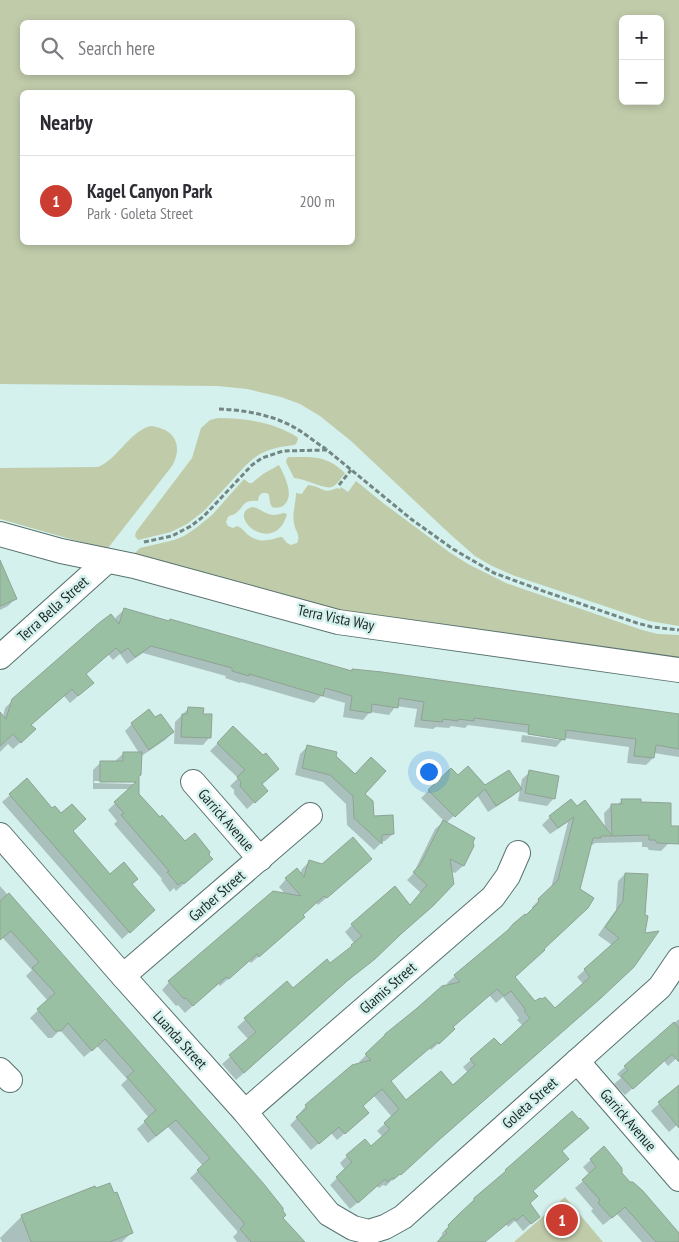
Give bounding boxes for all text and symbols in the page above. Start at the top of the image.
map controls [619,15,664,105]
button: + [619,15,664,60]
search box [20,20,355,75]
icon: search [38,34,66,62]
text: Search here [78,36,155,60]
button: − [619,60,664,105]
text: Nearby [40,109,93,136]
text: Kagel Canyon Park [87,179,212,203]
text: 1 [52,191,60,211]
text: 200 m [300,191,335,211]
text: Park · Goleta Street [87,203,193,223]
street label: Terra Bella Street [13,572,92,646]
street label: Terra Vista Way [296,600,377,635]
your location [416,759,442,785]
street label: Garrick Avenue [194,785,259,855]
street label: Garber Street [185,866,249,925]
street label: Glamis Street [355,958,420,1017]
street label: Luanda Street [149,1007,211,1073]
street label: Goleta Street [498,1073,561,1132]
street label: Garrick Avenue [596,1085,661,1155]
pin: 1 [546,1201,578,1239]

